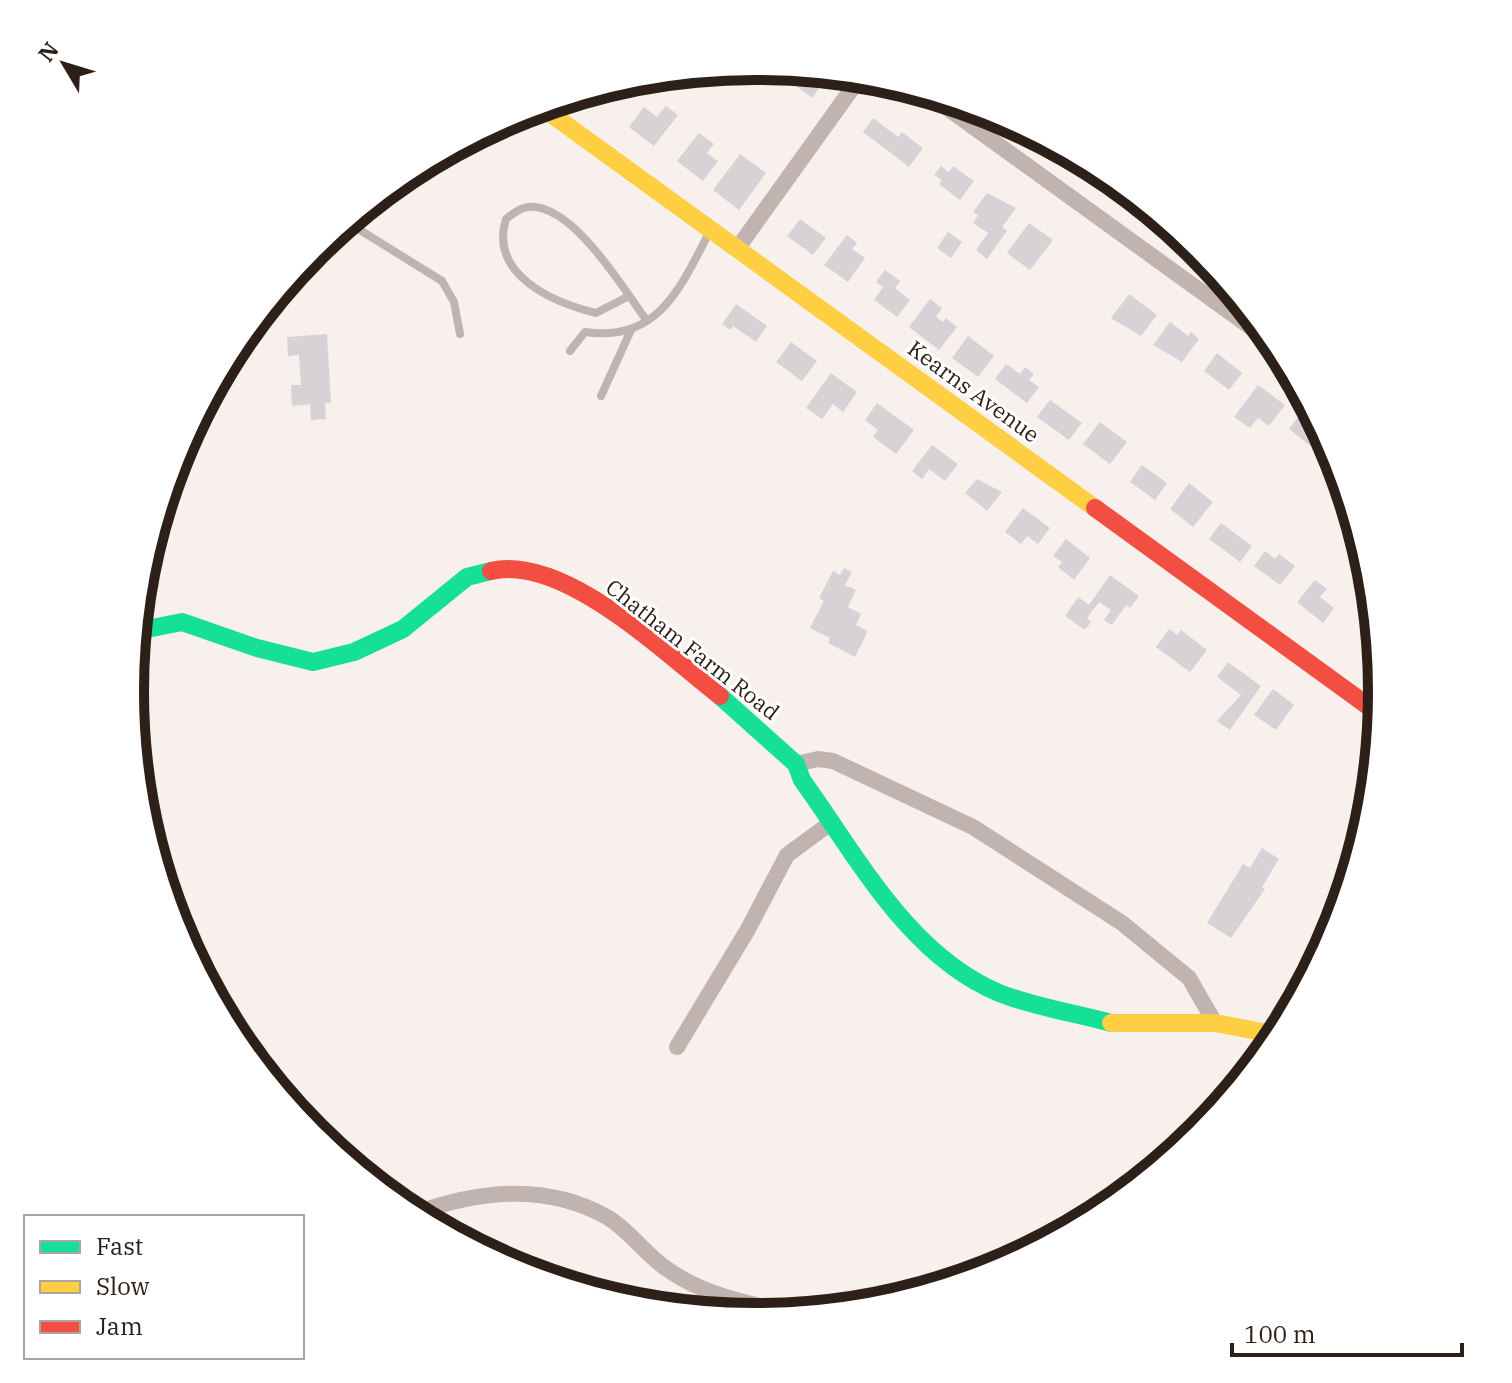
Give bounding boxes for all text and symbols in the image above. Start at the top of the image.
north arrow [24,24,104,104]
text: N [31,36,65,67]
street label: Kearns Avenue [902,333,1046,449]
street label: Chatham Farm Road [600,572,786,726]
legend [24,1215,304,1359]
text: Fast [96,1230,143,1262]
text: Slow [96,1270,150,1302]
scale bar [1232,1307,1462,1357]
text: Jam [96,1310,143,1342]
text: 100 m [1244,1318,1316,1350]

